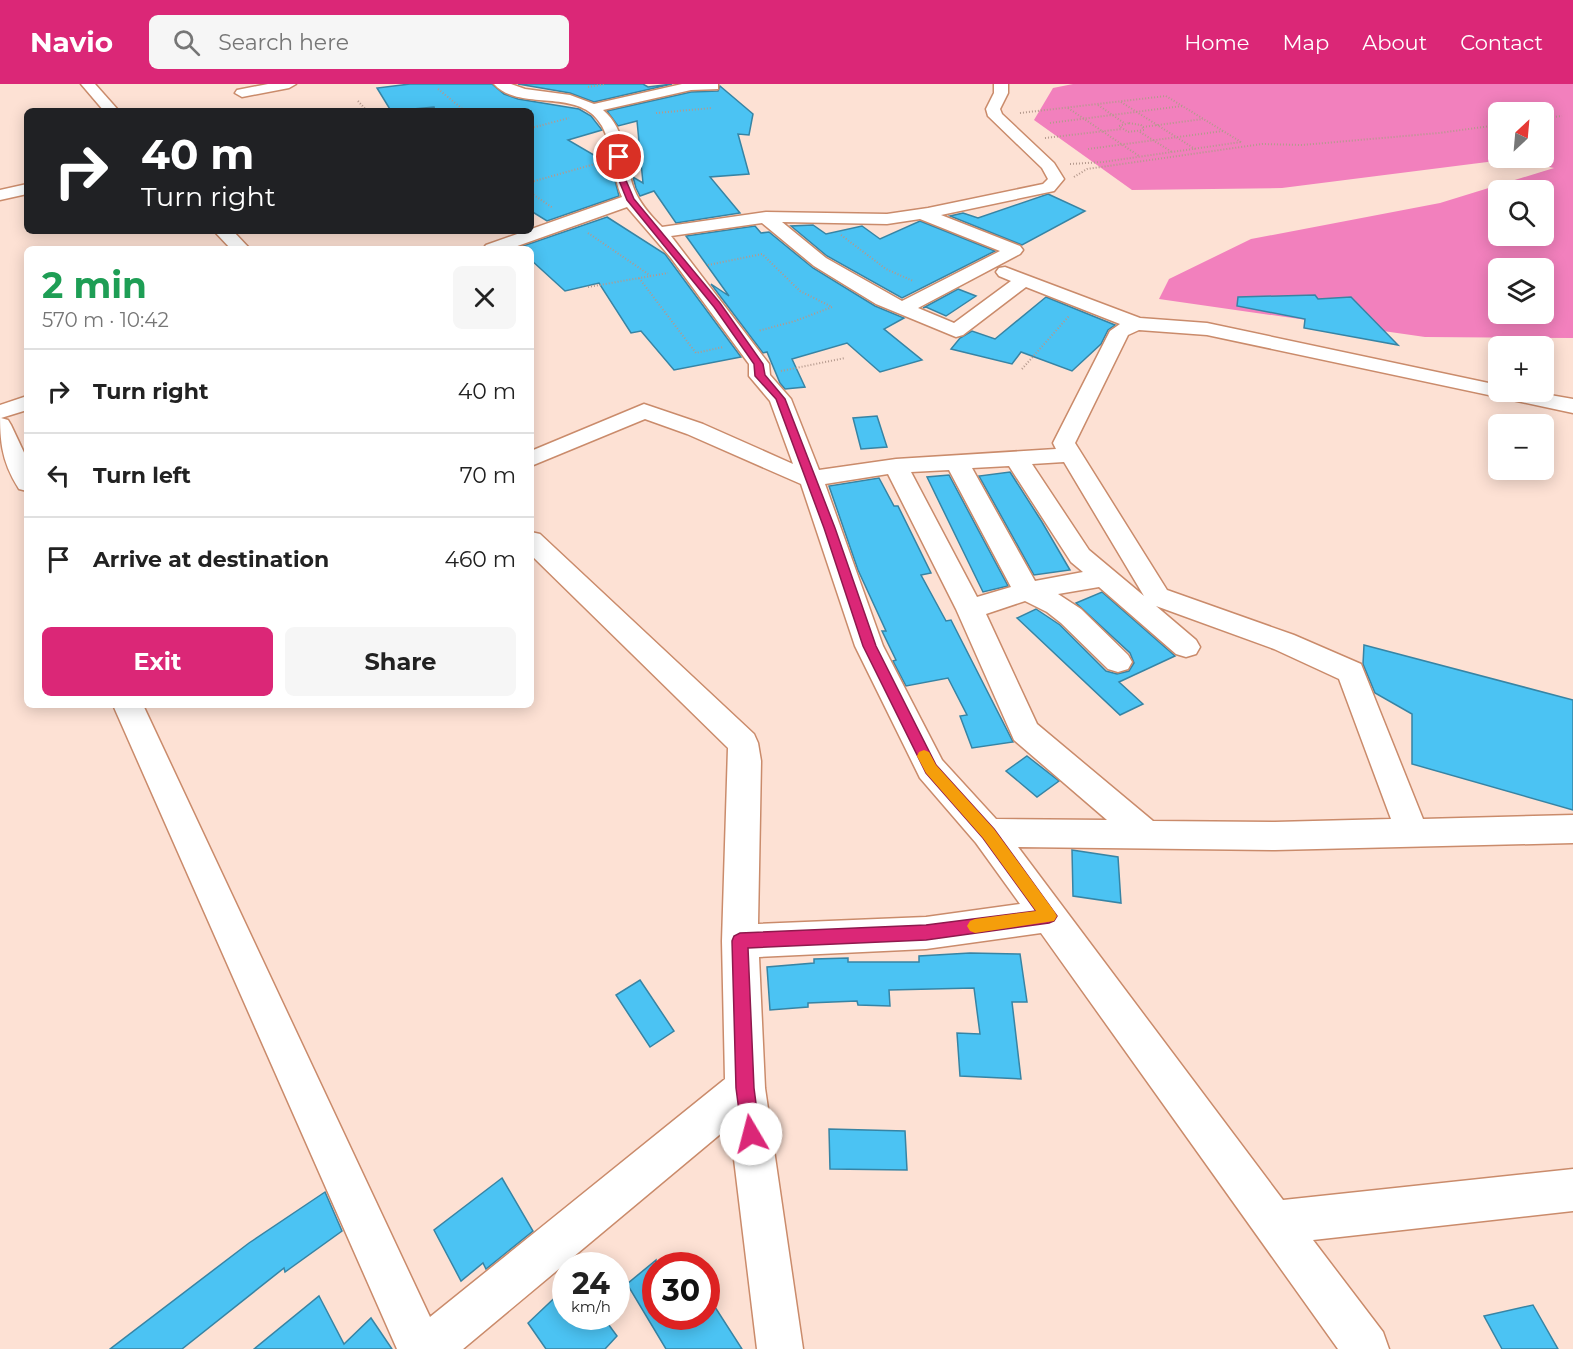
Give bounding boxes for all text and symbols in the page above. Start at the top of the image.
search box [149,15,569,69]
text: Navio [30,25,113,59]
icon: search [170,26,203,59]
text: Search here [218,29,349,56]
text: Home [1184,30,1249,55]
text: Map [1282,30,1329,55]
text: About [1362,30,1427,55]
text: Contact [1460,30,1543,55]
north arrow [1488,102,1554,168]
map controls [1488,102,1554,480]
text: 40 m [141,128,254,180]
pin [593,131,644,182]
icon: right [42,132,120,210]
icon: arrive [602,140,635,173]
text: Turn right [141,180,276,213]
button: search [1488,180,1554,246]
button: layers [1488,258,1554,324]
text: 2 min [42,263,147,307]
button: close [453,266,516,329]
text: 570 m · 10:42 [42,308,169,332]
button: + [1488,336,1554,402]
icon: right [42,375,75,408]
text: Turn right [93,378,208,405]
text: 40 m [458,378,516,405]
button: − [1488,414,1554,480]
icon: left [42,459,75,492]
text: Turn left [93,462,191,489]
text: 70 m [460,462,516,489]
icon: arrive [42,543,75,576]
text: Arrive at destination [93,546,329,573]
text: 460 m [444,546,516,573]
button: Exit [42,627,273,696]
button: Share [285,627,516,696]
position arrow [719,1102,783,1166]
speed limit sign: 30 [642,1252,720,1330]
text: 24 [572,1265,610,1302]
text: km/h [571,1297,611,1316]

